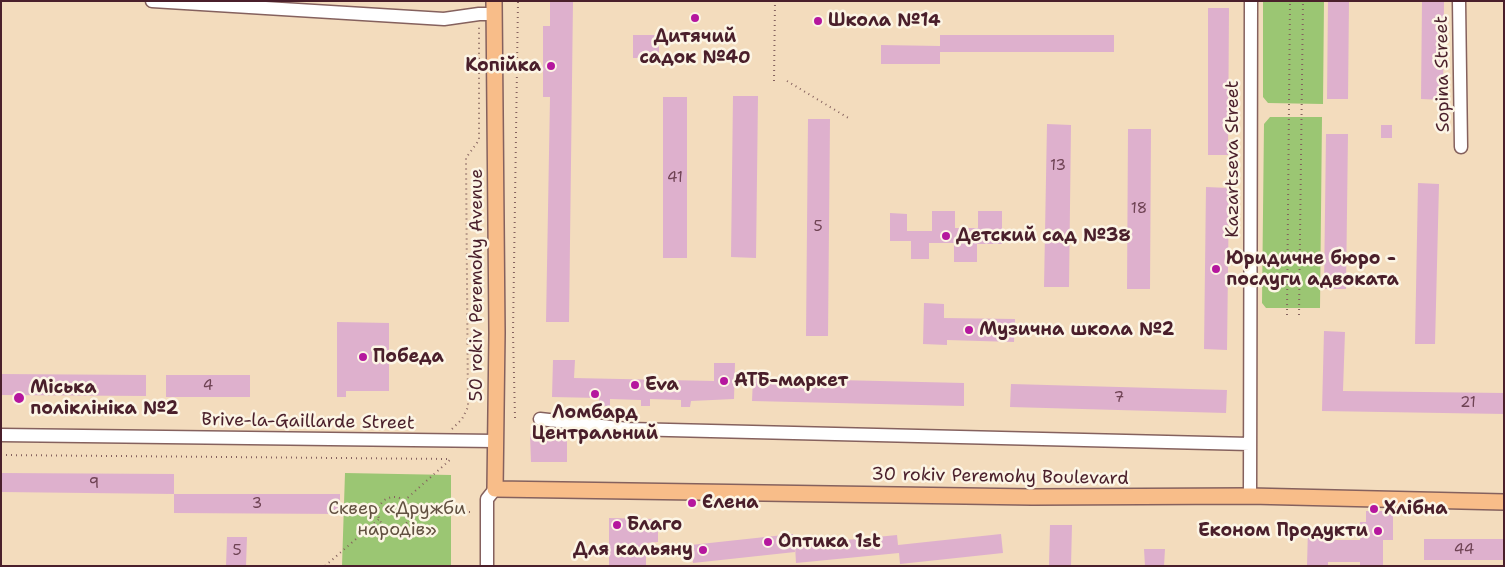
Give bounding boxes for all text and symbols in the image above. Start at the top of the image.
place label: Школа №14 [828,10,941,32]
marker: Дитячий садок №40 [689,12,701,24]
marker: Школа №14 [812,15,824,27]
street label: Sopina Street [1431,15,1455,133]
place label: Дитячий садок №40 [639,26,751,68]
place label: Копійка [465,55,541,77]
marker: Копійка [545,60,557,72]
street label: Kazartseva Street [1222,80,1244,238]
house number: 13 [1050,157,1066,175]
street label: 50 rokiv Peremohy Avenue [466,169,488,401]
house number: 41 [667,169,683,187]
house number: 18 [1131,200,1147,218]
house number: 5 [813,218,823,236]
place label: Детский сад №38 [956,225,1131,247]
marker: Детский сад №38 [940,230,952,242]
place label: Юридичне бюро - послуги адвоката [1226,248,1399,290]
marker: Юридичне бюро - послуги адвоката [1210,263,1222,275]
place label: Музична школа №2 [979,319,1174,341]
marker: Музична школа №2 [963,324,975,336]
place label: Победа [373,346,444,368]
marker: Победа [357,351,369,363]
place label: АТБ-маркет [734,370,848,392]
place label: Eva [645,374,679,396]
marker: АТБ-маркет [718,375,730,387]
place label: Міська поліклініка №2 [30,377,178,419]
house number: 4 [203,377,213,395]
marker: Eva [629,379,641,391]
marker: Ломбард Центральний [589,388,601,400]
house number: 7 [1114,389,1124,407]
marker: Міська поліклініка №2 [12,391,26,405]
house number: 21 [1460,394,1476,412]
place label: Ломбард Центральний [532,402,658,444]
street label: Brive-la-Gaillarde Street [201,409,415,435]
street label: 30 rokiv Peremohy Boulevard [871,464,1129,490]
house number: 9 [89,475,99,493]
place label: Єлена [702,492,759,514]
house number: 3 [252,495,262,513]
marker: Єлена [686,497,698,509]
park label: Сквер «Дружби народів» [328,498,466,540]
place label: Хлібна [1384,498,1447,520]
marker: Хлібна [1368,503,1380,515]
place label: Благо [627,514,682,536]
marker: Благо [611,519,623,531]
place label: Економ Продукти [1198,520,1368,542]
marker: Економ Продукти [1372,525,1384,537]
place label: Оптика 1st [778,531,881,553]
marker: Оптика 1st [762,536,774,548]
place label: Для кальяну [573,539,693,561]
house number: 44 [1454,541,1474,559]
house number: 5 [232,542,242,560]
marker: Для кальяну [697,544,709,556]

